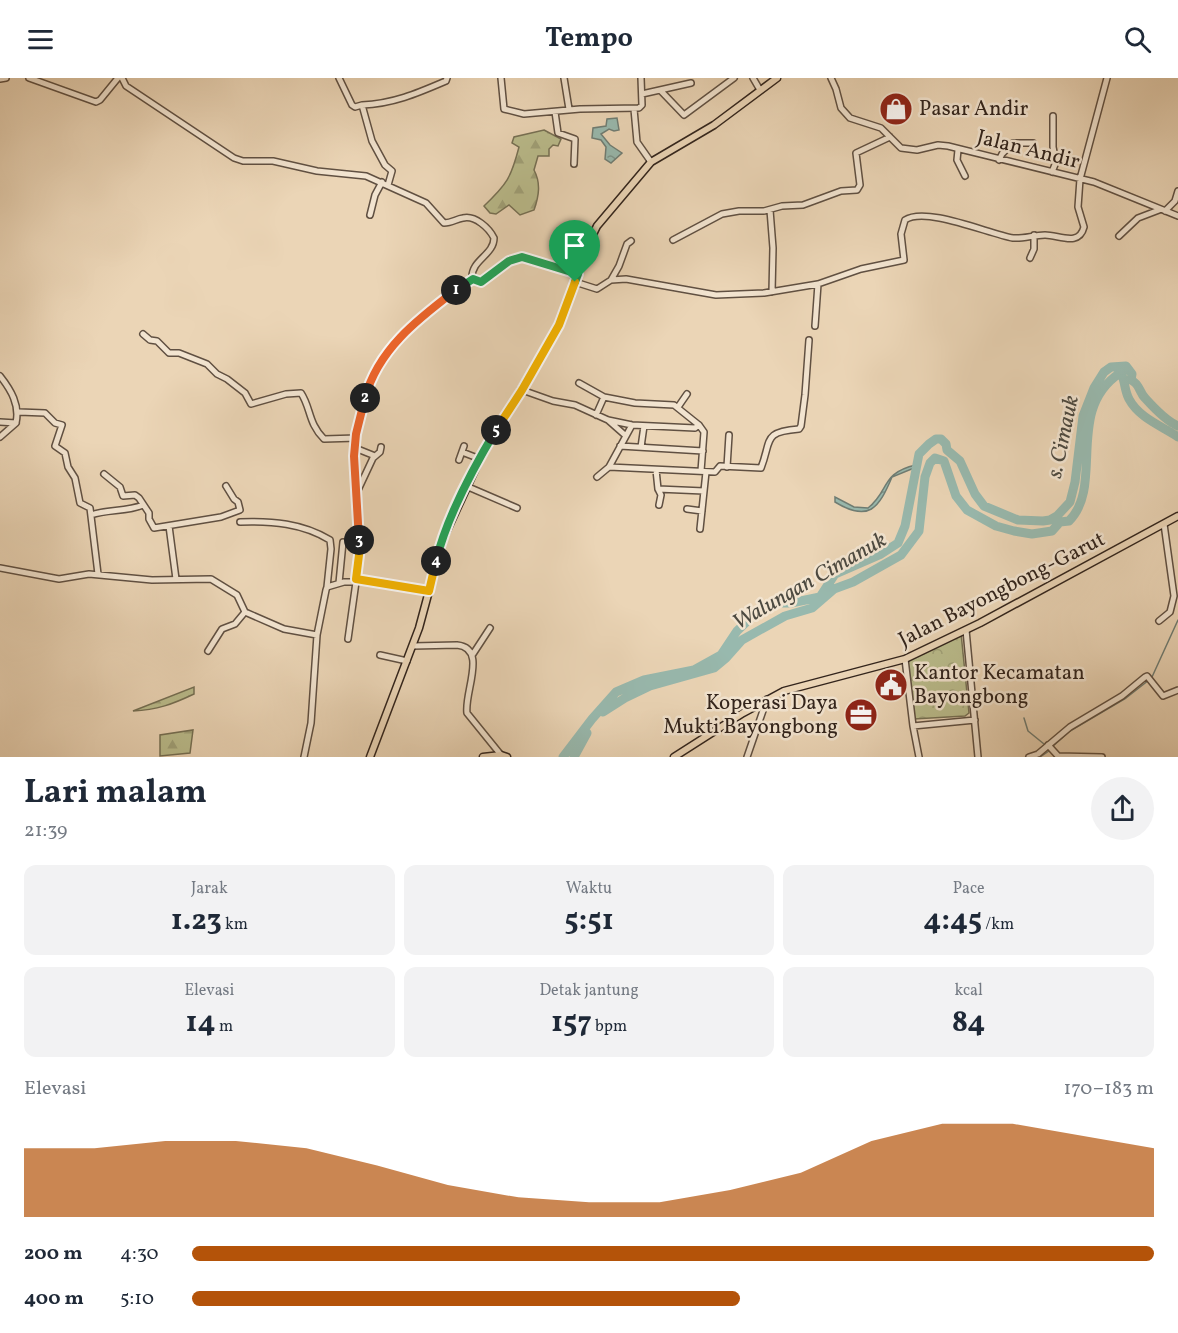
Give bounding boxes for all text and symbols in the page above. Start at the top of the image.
text: Tempo [545,20,633,58]
icon: menu [24,23,57,56]
icon: search [1121,23,1154,56]
shop icon: Pasar Andir [878,91,914,127]
place label: Pasar Andir [919,95,1029,124]
street label: Jalan Andir [973,123,1083,177]
pin [549,220,600,282]
icon: arrive [558,229,591,262]
pin: 1 [441,275,471,305]
text: 1 [453,279,459,301]
pin: 2 [350,383,380,413]
text: 2 [361,387,369,409]
water label: s. Cimauk [1040,393,1088,481]
pin: 5 [481,415,511,445]
text: 5 [492,419,500,441]
pin: 3 [344,525,374,555]
water label: Walungan Cimanuk [727,525,893,639]
street label: Jalan Bayongbong-Garut [894,525,1110,655]
text: 3 [355,529,363,551]
pin: 4 [421,546,451,576]
text: 4 [431,550,441,572]
place label: Kantor Kecamatan Bayongbong [914,659,1085,712]
public building icon: Kantor Kecamatan Bayongbong [873,667,909,703]
place label: Koperasi Daya Mukti Bayongbong [663,689,838,742]
office icon: Koperasi Daya Mukti Bayongbong [843,697,879,733]
text: Lari malam [24,771,207,817]
button: share [1091,777,1154,840]
text: 21:39 [24,817,67,845]
text: Jarak [191,878,228,900]
text: Waktu [566,878,612,900]
text: Pace [953,878,985,900]
text: 1.23 [171,900,222,942]
text: 5:51 [564,900,614,942]
text: 4:45 [923,900,982,942]
text: km [222,914,248,936]
text: /km [982,914,1014,936]
text: Elevasi [184,980,234,1002]
text: Detak jantung [539,980,639,1002]
text: kcal [954,980,983,1002]
text: 14 [186,1002,216,1044]
text: 157 [551,1002,592,1044]
text: 84 [952,1002,986,1044]
text: m [216,1016,233,1038]
text: bpm [592,1016,627,1038]
text: Elevasi [24,1075,86,1103]
text: 170–183 m [1064,1075,1154,1103]
text: 200 m [24,1240,82,1268]
text: 4:30 [120,1240,159,1268]
text: 400 m [24,1285,84,1313]
text: 5:10 [120,1285,154,1313]

